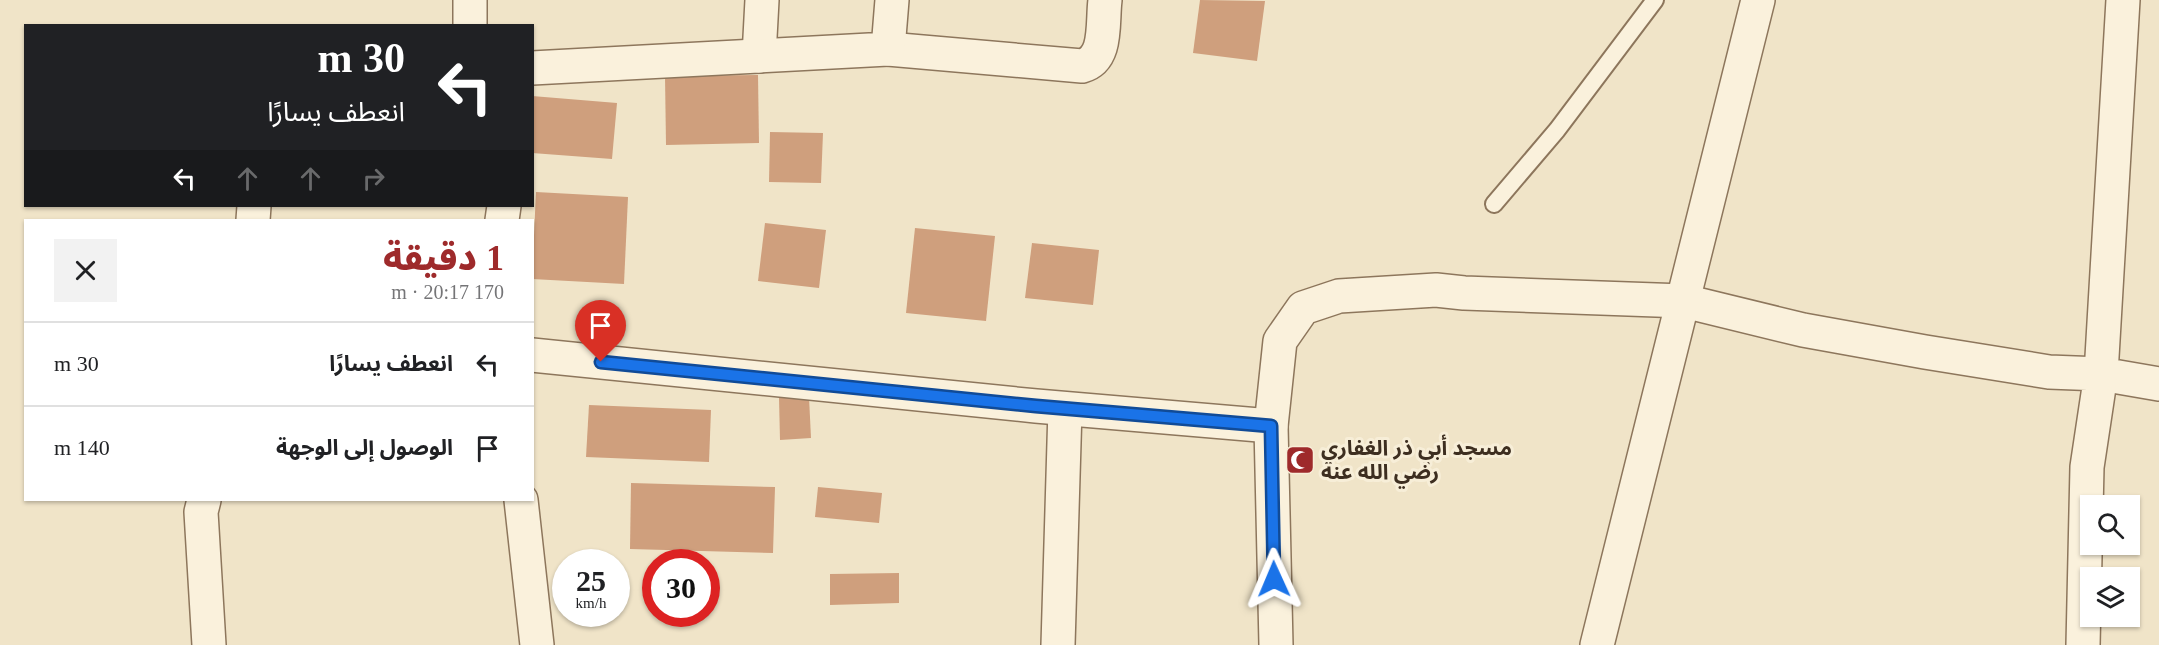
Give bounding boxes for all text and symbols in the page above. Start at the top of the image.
text: 30 m [318,35,405,81]
icon: left [426,48,504,126]
text: انعطف يسارًا [267,97,405,127]
icon: left [168,162,201,195]
icon: ahead [231,162,264,195]
icon: ahead [294,162,327,195]
icon: right [357,162,390,195]
text: 1 دقيقة [383,238,504,278]
button: close [54,239,117,302]
text: 170 m · 20:17 [391,281,504,303]
pin [575,300,626,362]
icon: arrive [584,309,617,342]
icon: left [471,348,504,381]
text: 30 m [54,351,99,376]
text: انعطف يسارًا [329,351,453,376]
icon: arrive [471,432,504,465]
place label: مسجد أبي ذر الغفاري رضي الله عنه [1321,434,1512,489]
text: 140 m [54,435,110,460]
text: الوصول إلى الوجهة [276,435,453,460]
mosque icon: مسجد أبي ذر الغفاري رضي الله عنه [1284,444,1316,476]
map controls [2080,495,2140,627]
button: search [2080,495,2140,555]
position arrow [1242,547,1306,611]
speed limit sign: 30 [642,549,720,627]
text: 25 [576,564,606,597]
button: layers [2080,567,2140,627]
text: km/h [576,595,606,611]

